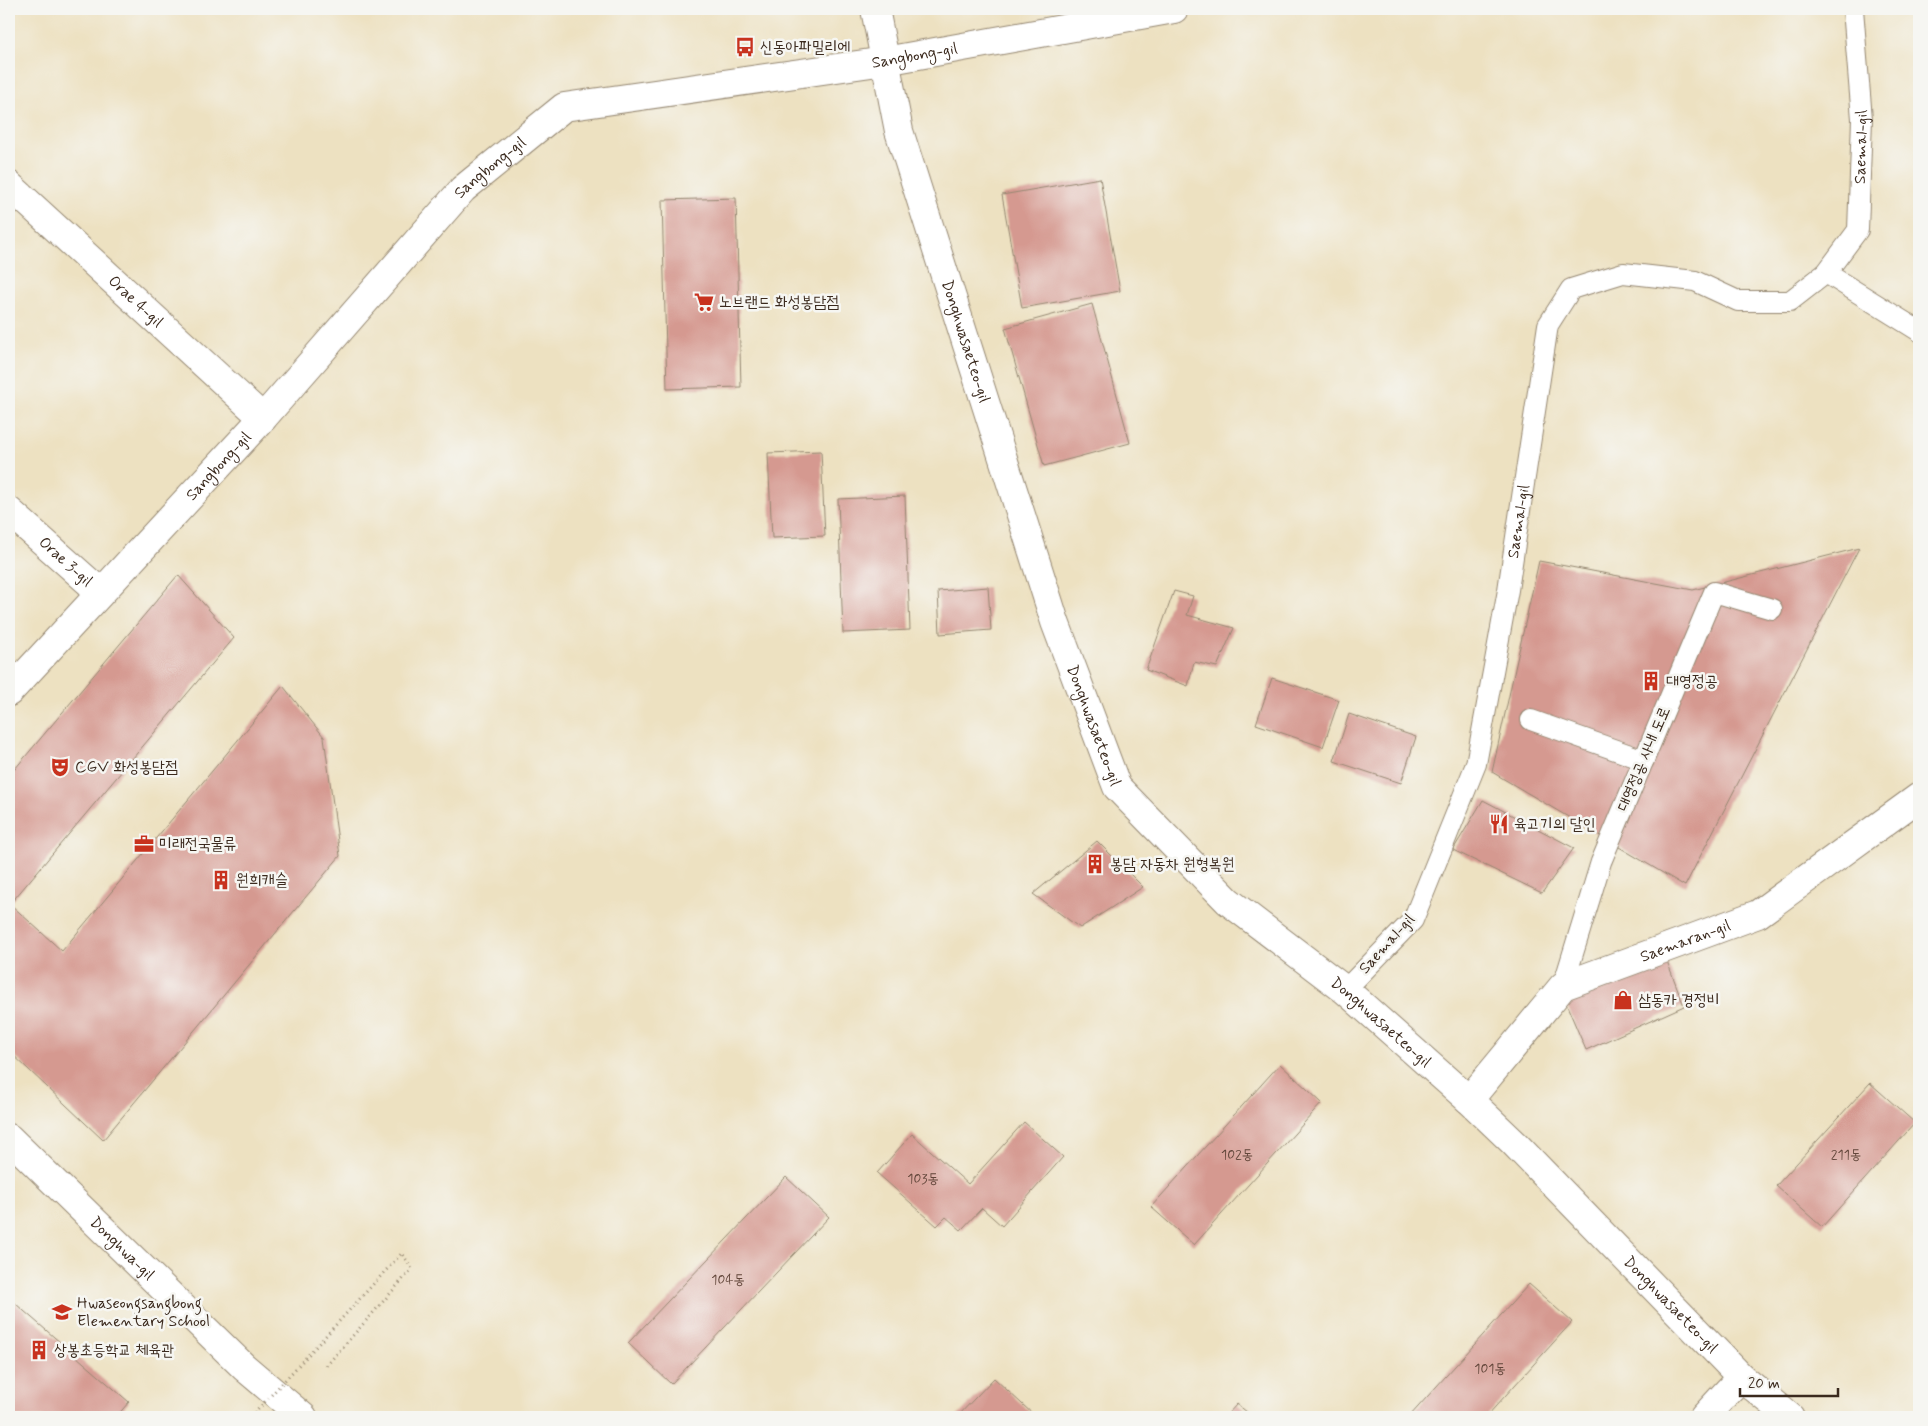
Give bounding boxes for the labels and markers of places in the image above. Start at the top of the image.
bus stop icon: 신동아파밀리에 [734,36,756,58]
place label: 신동아파밀리에 [760,37,850,58]
supermarket icon: 노브랜드 화성봉담점 [693,291,715,313]
place label: 노브랜드 화성봉담점 [719,292,839,313]
building icon: 대영정공 [1640,670,1662,692]
place label: 대영정공 [1666,671,1718,692]
theatre icon: CGV 화성봉담점 [49,756,71,778]
place label: CGV 화성봉담점 [75,757,178,778]
restaurant icon: 육고기의 달인 [1488,813,1510,835]
place label: 육고기의 달인 [1514,814,1596,835]
office icon: 미래전국물류 [133,833,155,855]
place label: 미래전국물류 [159,834,236,855]
building icon: 봉담 자동차 원형복원 [1084,853,1106,875]
place label: 봉담 자동차 원형복원 [1110,854,1235,875]
building icon: 원희캐슬 [210,869,232,891]
place label: 원희캐슬 [236,870,288,891]
shop icon: 삼동카 경정비 [1612,989,1634,1011]
place label: 삼동카 경정비 [1638,990,1720,1011]
place label: Hwaseongsangbong Elementary School [77,1293,210,1332]
school or university icon: Hwaseongsangbong Elementary School [51,1301,73,1323]
building icon: 상봉초등학교 체육관 [28,1339,50,1361]
place label: 상봉초등학교 체육관 [54,1340,174,1361]

